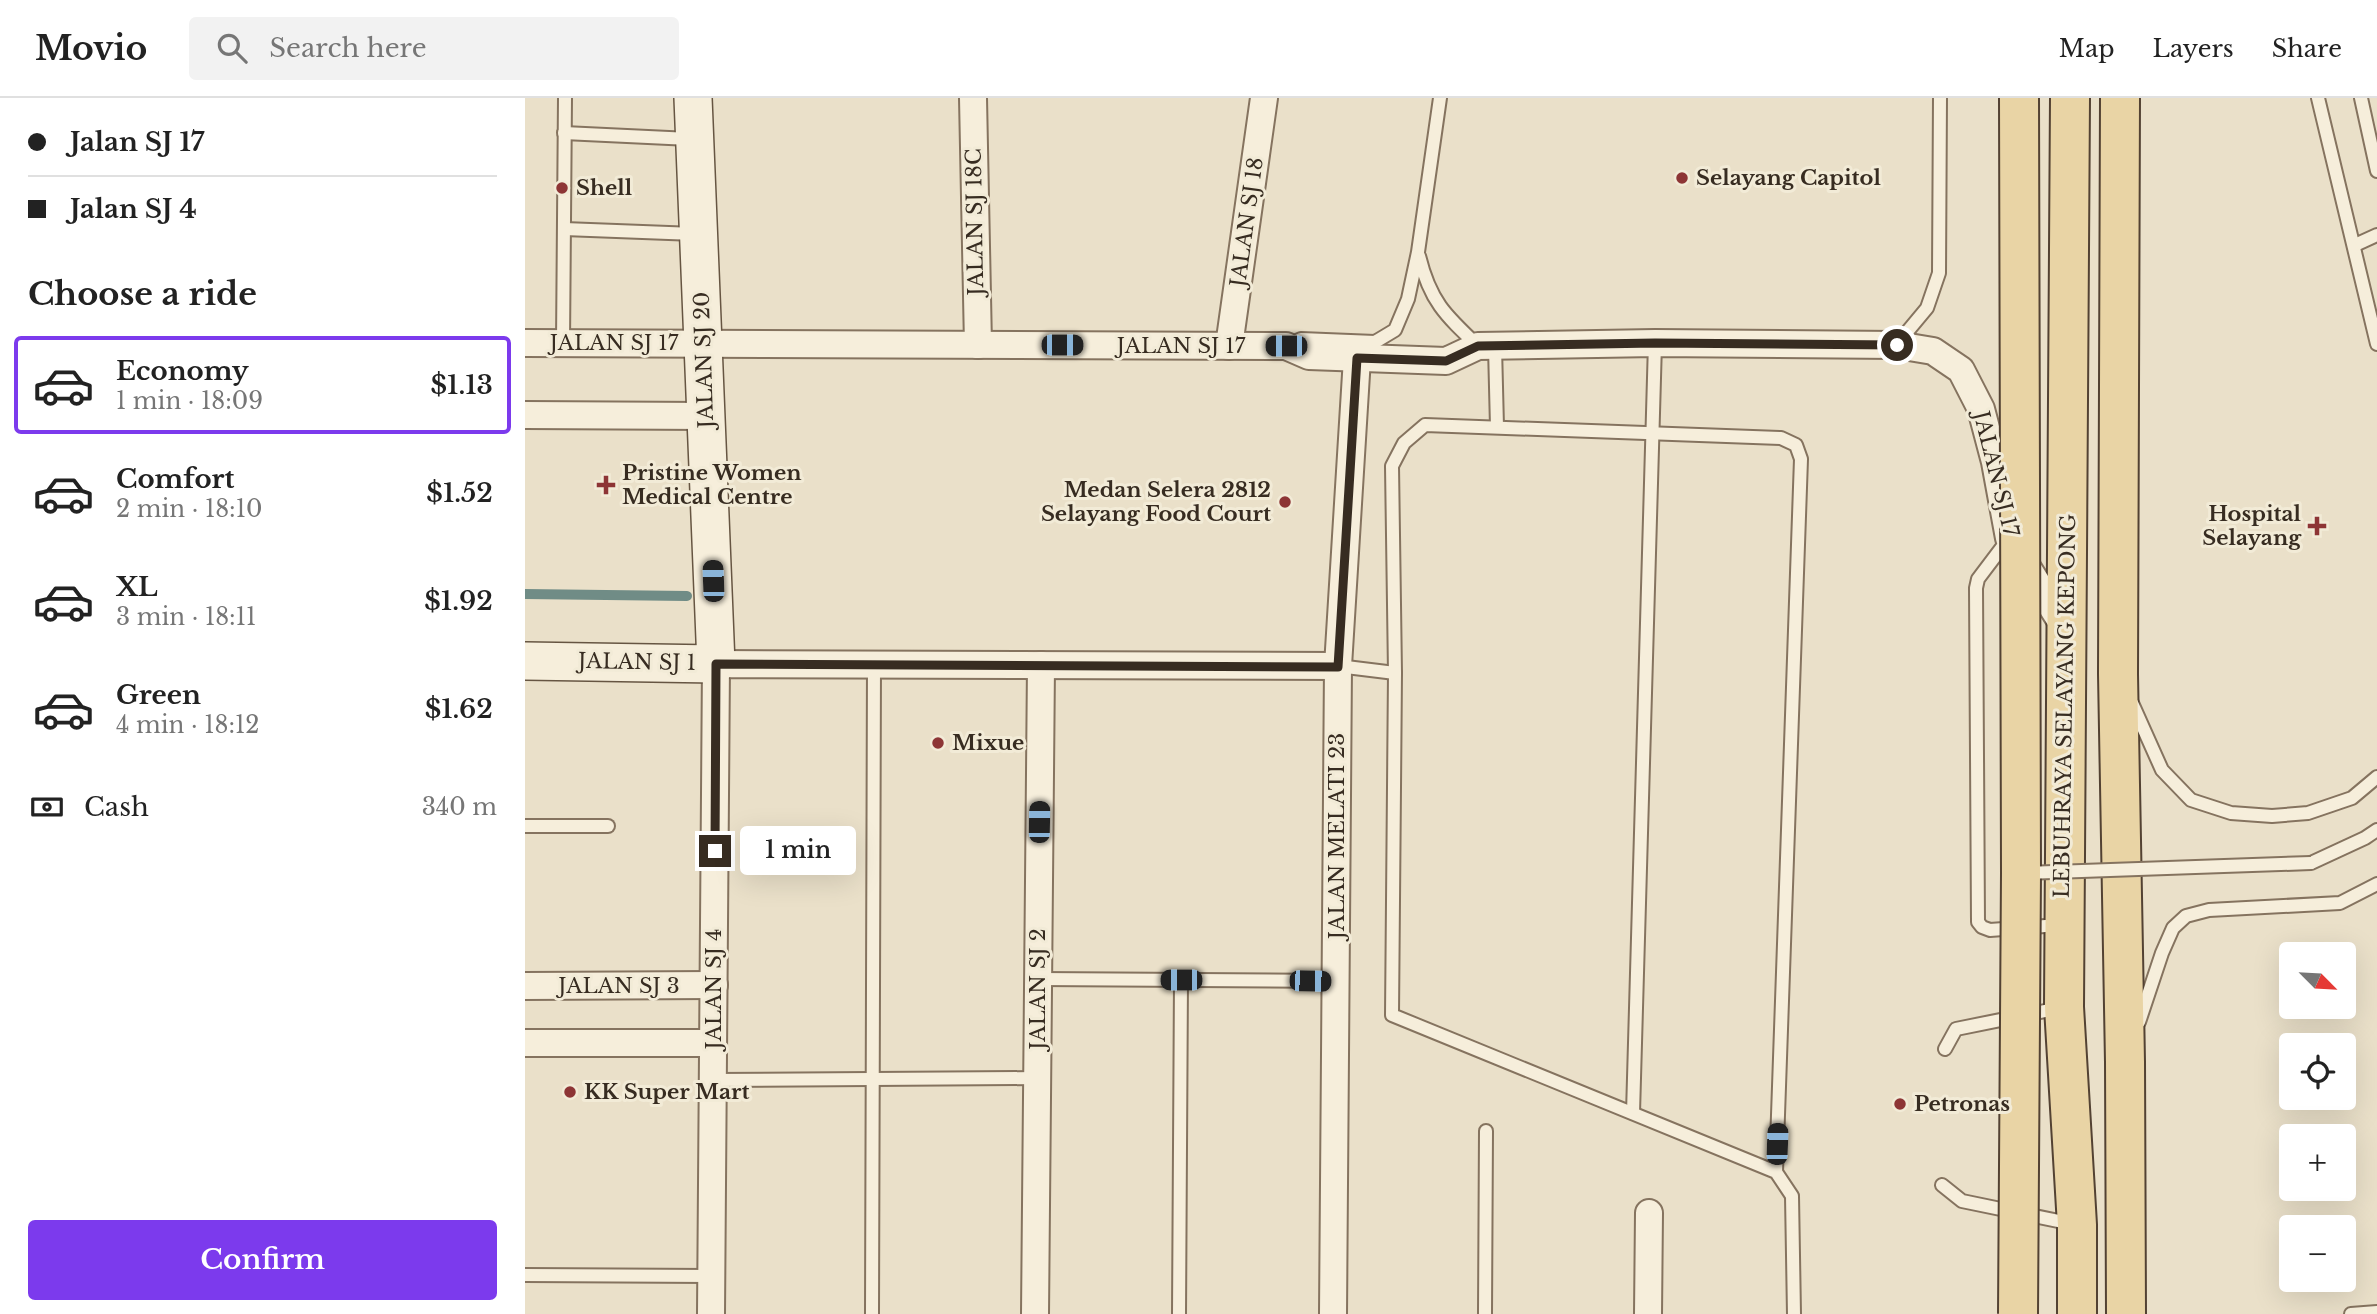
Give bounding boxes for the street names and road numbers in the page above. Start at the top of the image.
street label: JALAN SJ 18C [961,148,989,299]
street label: JALAN SJ 18 [1225,155,1269,291]
street label: JALAN SJ 20 [689,291,719,432]
street label: JALAN SJ 17 [547,330,679,356]
street label: JALAN SJ 17 [1114,333,1246,359]
street label: JALAN SJ 17 [1967,406,2024,540]
street label: LEBUHRAYA SELAYANG KEPONG [2049,514,2081,898]
street label: JALAN SJ 1 [575,648,696,676]
street label: JALAN MELATI 23 [1324,733,1350,942]
street label: JALAN SJ 2 [1025,928,1051,1053]
street label: JALAN SJ 4 [701,929,727,1052]
street label: JALAN SJ 3 [555,973,680,999]

